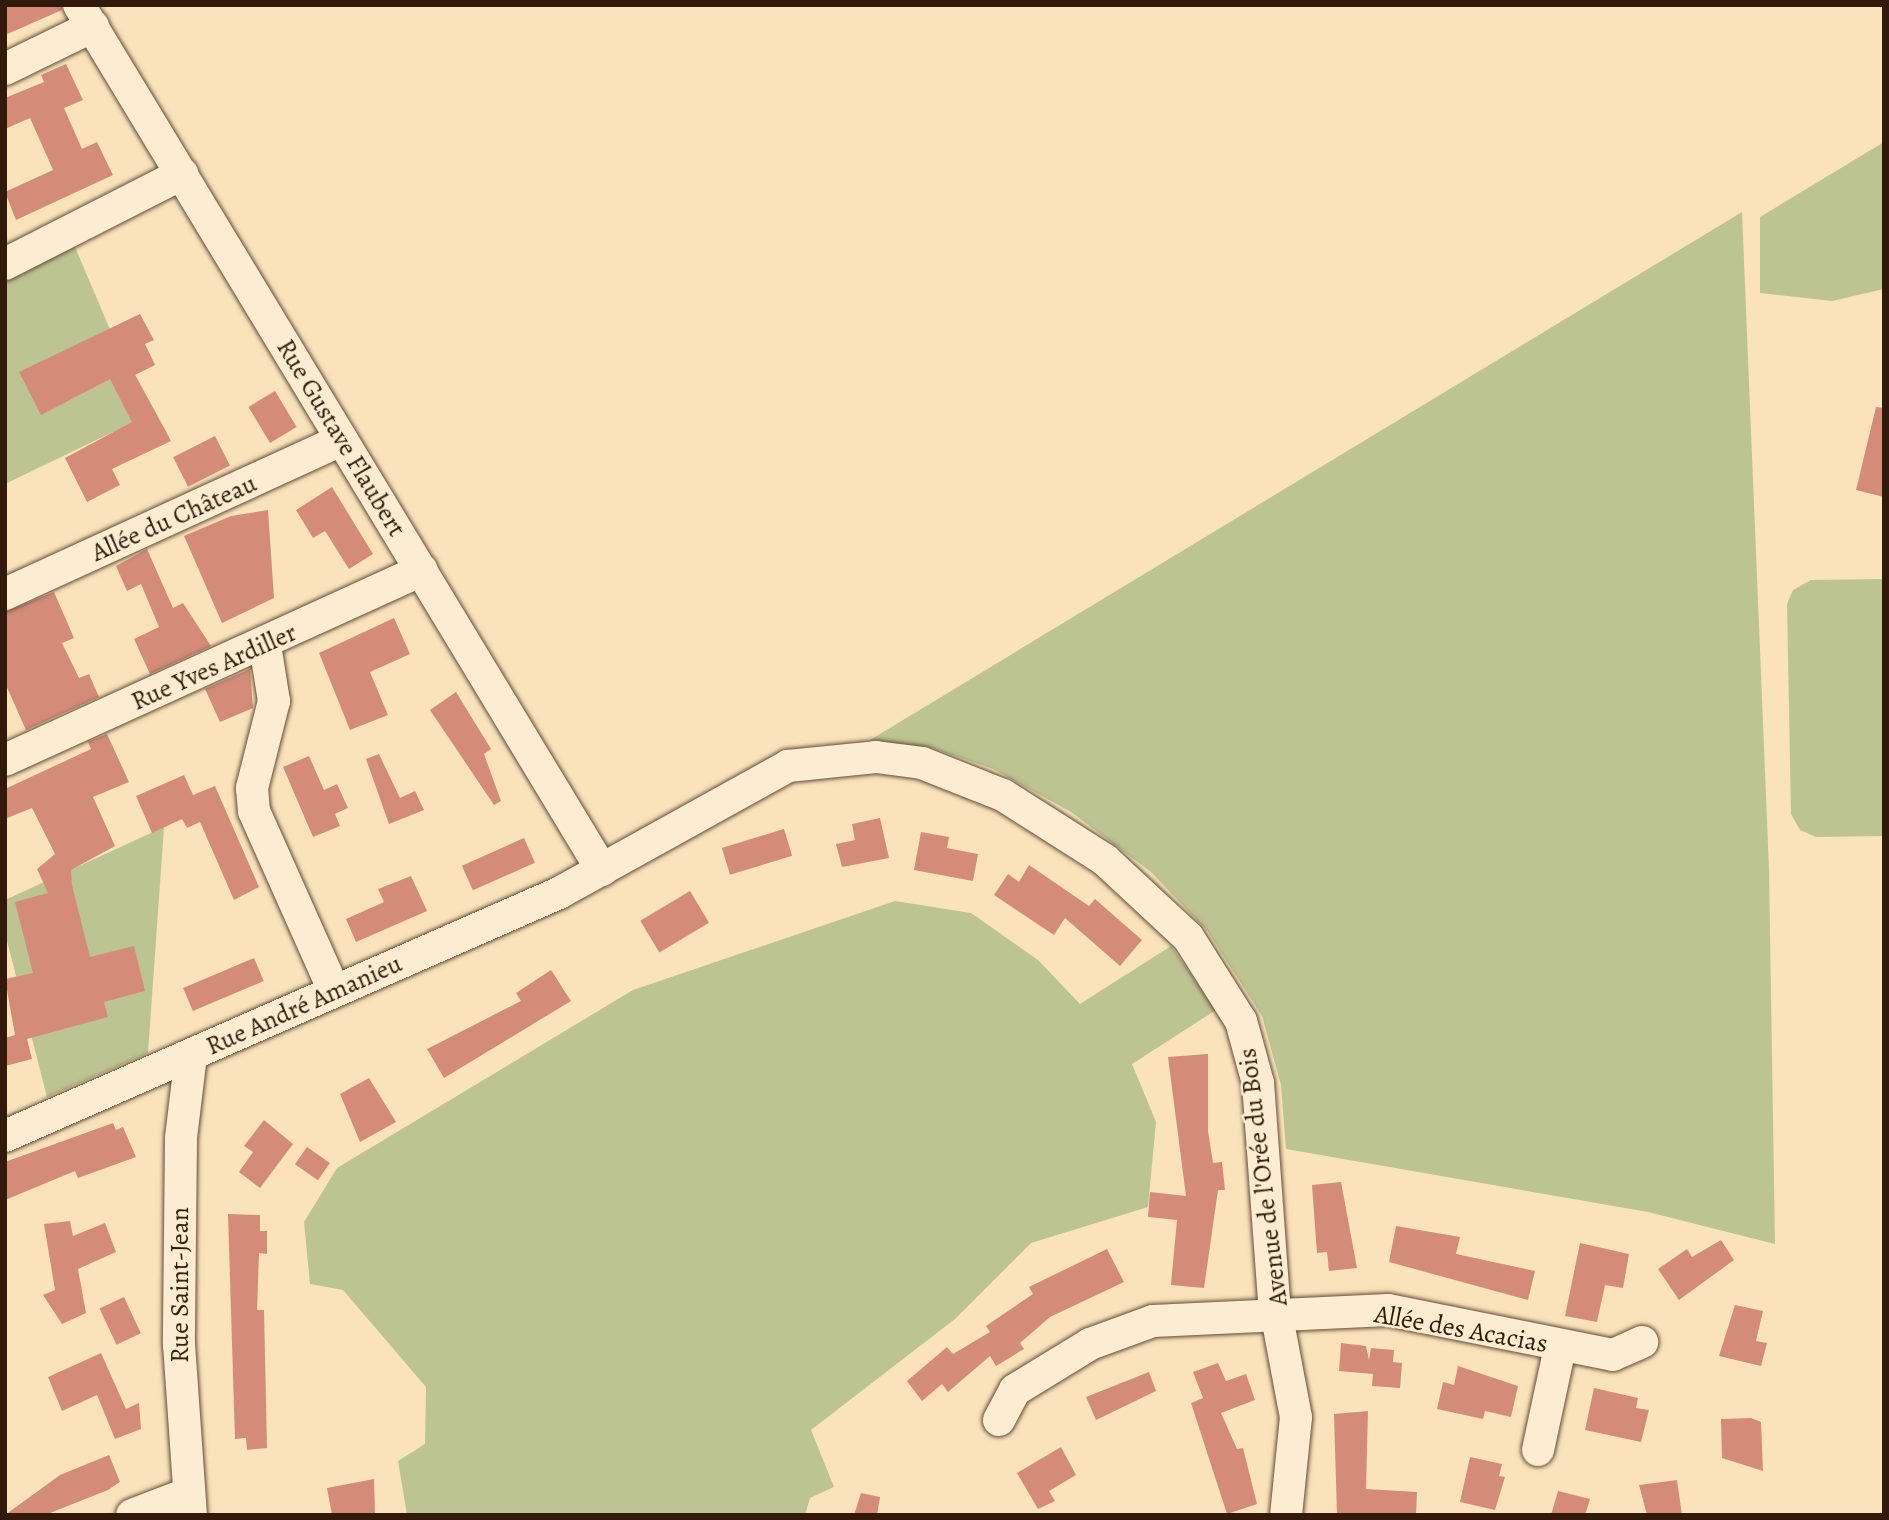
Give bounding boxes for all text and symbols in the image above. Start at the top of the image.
street label: Rue Gustave Flaubert [270,334,412,542]
street label: Allée du Château [87,468,261,568]
street label: Rue Yves Ardiller [127,617,301,717]
street label: Rue André Amanieu [201,948,407,1062]
street label: Avenue de l'Orée du Bois [1232,1046,1294,1308]
street label: Rue Saint-Jean [164,1207,196,1363]
street label: Allée des Acacias [1372,1298,1550,1360]

